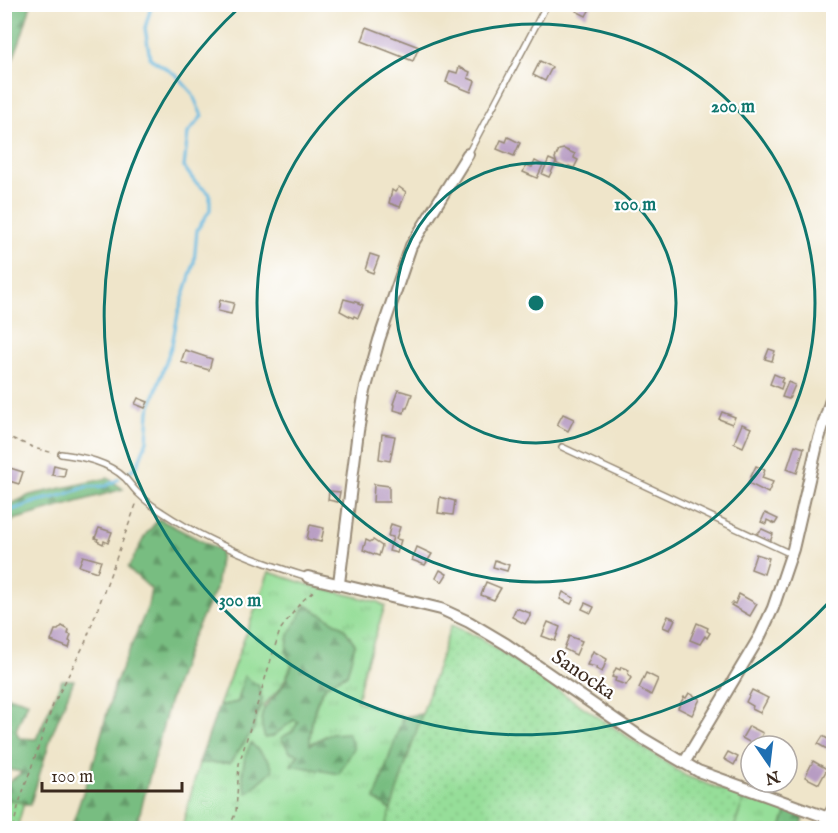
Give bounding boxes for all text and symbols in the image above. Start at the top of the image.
text: 200 m [711,96,755,119]
text: 100 m [614,194,656,217]
centre of rings [526,293,546,313]
text: 300 m [219,590,261,613]
street label: Sanocka [546,644,621,707]
north arrow [739,734,799,794]
scale bar [42,755,182,793]
text: N [763,765,782,788]
text: 100 m [51,766,93,789]

